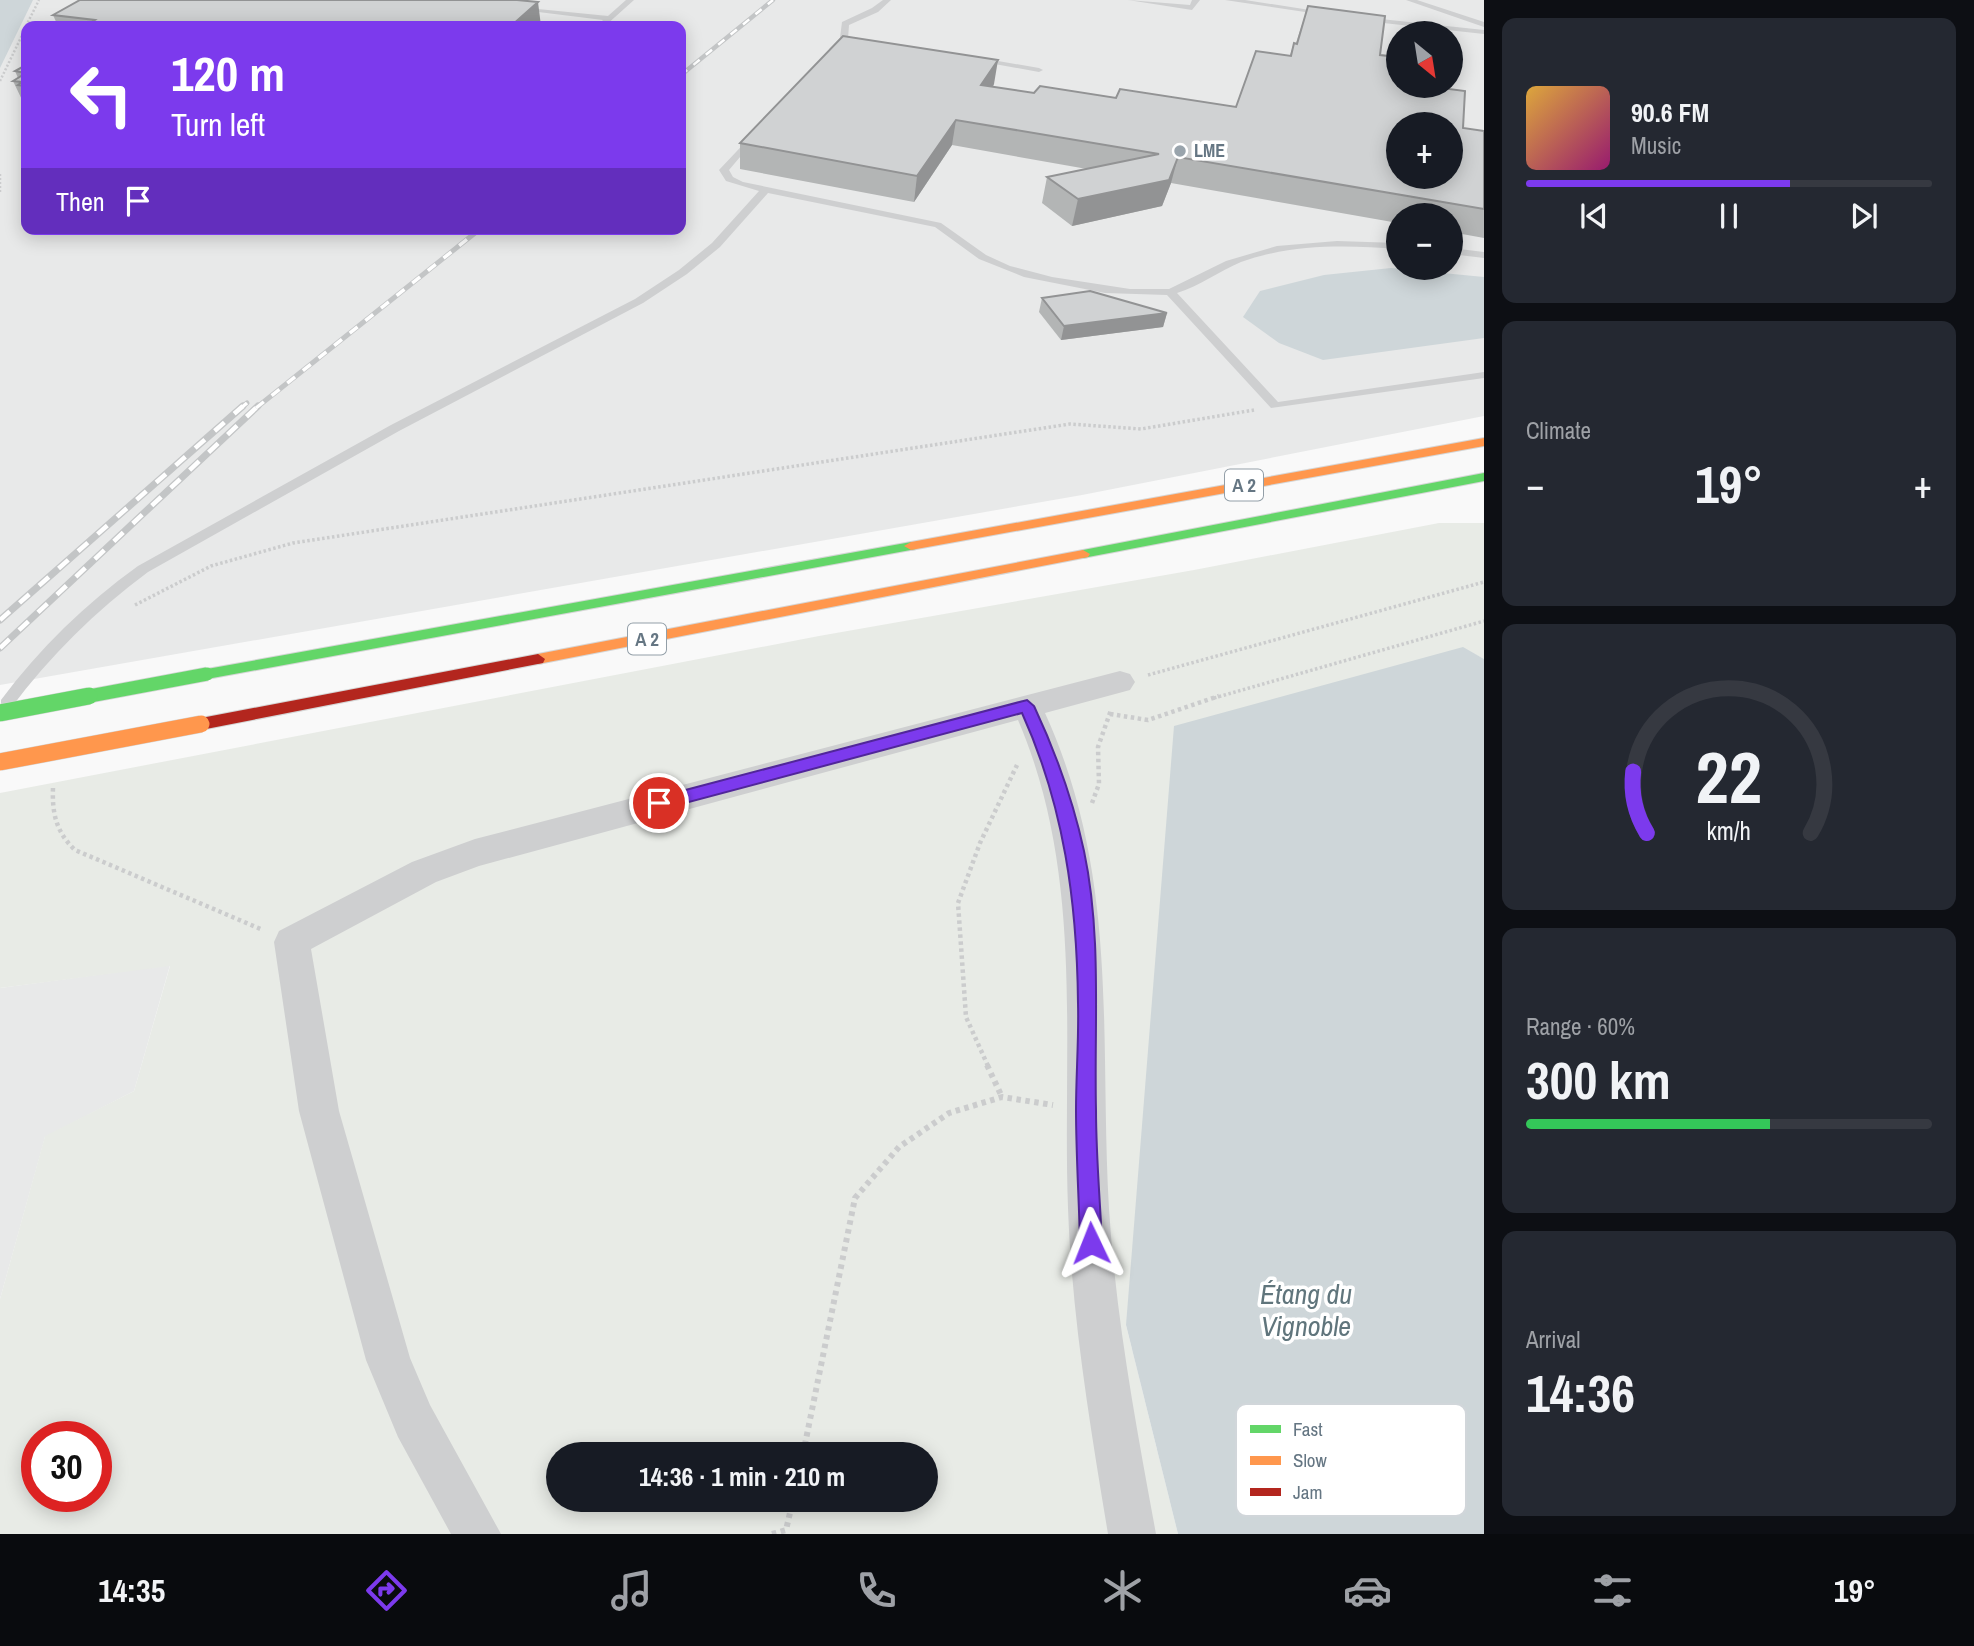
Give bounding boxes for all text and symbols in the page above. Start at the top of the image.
north arrow [1386,21,1463,98]
map controls [1386,21,1463,280]
text: 120 m [171,40,285,106]
icon: left [56,49,147,140]
text: 90.6 FM [1631,95,1709,130]
text: Turn left [171,103,265,146]
button: + [1386,112,1463,189]
text: Music [1631,130,1681,161]
place label: LME [1194,138,1225,163]
marker: LME [1172,143,1188,159]
icon: arrive [119,182,157,220]
text: Then [56,184,105,219]
icon: previous [1575,197,1613,235]
icon: pause [1710,197,1748,235]
icon: next [1845,197,1883,235]
button: − [1386,203,1463,280]
text: Climate [1526,415,1591,446]
text: 19° [1695,449,1763,519]
text: − [1526,459,1544,510]
text: + [1914,459,1932,510]
road number: A 2 [1225,470,1263,500]
road number: A 2 [628,624,666,654]
text: 22 [1696,728,1762,826]
pin [629,773,689,833]
icon: arrive [640,784,678,822]
text: km/h [1707,814,1751,848]
text: Range · 60% [1526,1011,1635,1042]
text: 300 km [1526,1045,1671,1115]
position arrow [1054,1206,1128,1280]
water label: Étang du Vignoble [1260,1275,1352,1345]
text: Arrival [1526,1324,1581,1355]
text: 14:36 [1526,1358,1635,1428]
legend [1236,1404,1466,1516]
text: Fast [1293,1416,1323,1442]
speed limit sign: 30 [21,1421,112,1512]
text: Slow [1293,1447,1328,1473]
text: 14:36 · 1 min · 210 m [639,1459,845,1494]
text: Jam [1293,1479,1322,1505]
icon: directions [362,1566,411,1615]
icon: music [607,1566,656,1615]
icon: phone [852,1566,901,1615]
icon: climate [1098,1566,1147,1615]
icon: car [1343,1566,1392,1615]
icon: filters [1588,1566,1637,1615]
text: 14:35 [98,1569,165,1612]
text: 19° [1834,1569,1876,1612]

